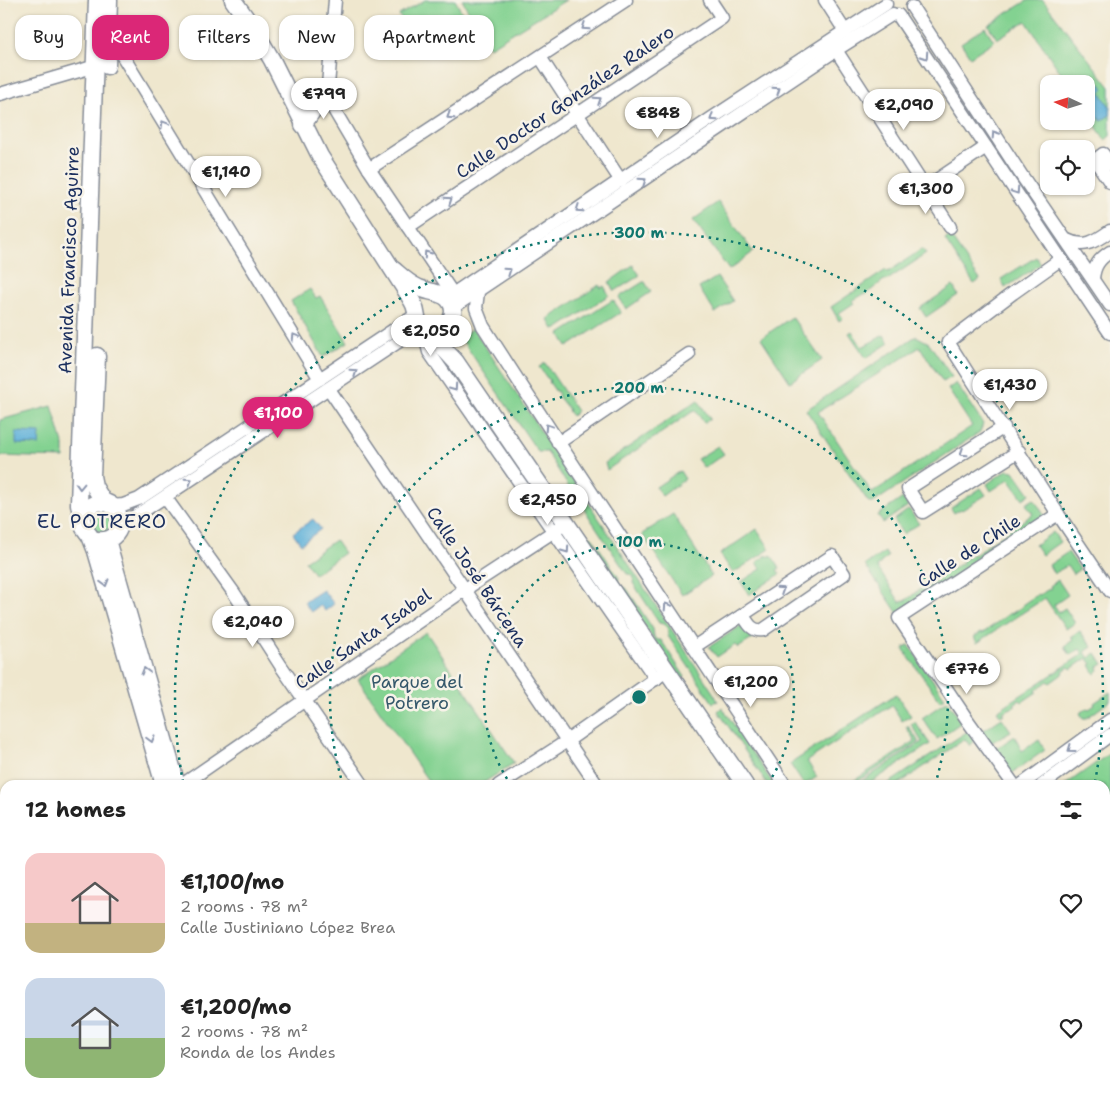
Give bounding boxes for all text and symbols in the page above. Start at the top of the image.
chip: Buy [15,15,82,60]
chip: Rent [92,15,169,60]
chip: Filters [179,15,269,60]
chip: New [279,15,354,60]
chip: Apartment [364,15,494,60]
street label: Calle Doctor González Ralero [451,20,679,184]
one-way arrow [582,21,591,30]
one-way arrow [919,51,929,60]
north arrow [1040,75,1095,130]
map controls [1040,75,1095,195]
pin: €799 [294,78,354,120]
text: €799 [302,83,346,104]
one-way arrow [772,87,781,96]
pin: €2,090 [863,88,945,131]
text: €2,090 [874,94,934,115]
one-way arrow [593,96,602,106]
pin: €848 [628,96,688,139]
text: €848 [636,102,680,123]
one-way arrow [446,110,455,119]
one-way arrow [709,111,718,121]
one-way arrow [161,121,171,130]
one-way arrow [992,130,1001,139]
button: locate [1040,140,1095,195]
street label: Avenida Francisco Aguirre [53,146,85,374]
pin: €1,140 [185,156,267,198]
text: €1,140 [201,161,251,182]
pin: €1,300 [885,172,967,215]
one-way arrow [637,178,646,187]
text: €1,300 [899,178,953,199]
one-way arrow [1010,185,1019,195]
one-way arrow [443,197,452,206]
one-way arrow [575,203,585,212]
text: 300 m [614,223,664,243]
one-way arrow [424,250,433,259]
one-way arrow [502,268,511,277]
pin: €2,050 [390,314,472,357]
text: €2,050 [402,320,460,341]
one-way arrow [291,334,301,343]
pin: €1,430 [969,368,1051,411]
one-way arrow [348,369,358,378]
text: €1,430 [983,374,1037,395]
text: 200 m [614,378,664,398]
one-way arrow [448,382,457,392]
pin: €1,100 [237,396,319,439]
text: €1,100 [253,402,303,423]
one-way arrow [545,424,554,433]
one-way arrow [959,447,968,456]
one-way arrow [184,478,193,487]
one-way arrow [74,482,85,490]
pin: €2,450 [507,484,589,526]
text: €2,450 [519,489,577,510]
street label: Calle José Bárcena [421,502,533,652]
district label: EL POTRERO [37,508,167,534]
street label: Calle de Chile [913,509,1025,593]
text: 100 m [616,532,662,552]
one-way arrow [560,544,569,554]
one-way arrow [100,578,110,586]
street label: Calle Santa Isabel [290,583,436,695]
one-way arrow [775,587,784,596]
one-way arrow [664,602,674,611]
pin: €2,040 [212,606,294,648]
text: €2,040 [223,611,283,632]
pin: €776 [937,652,997,695]
text: €776 [945,658,989,679]
pin: €1,200 [710,666,792,708]
one-way arrow [140,667,150,675]
park label: Parque del Potrero [371,670,463,715]
text: €1,200 [724,671,778,692]
centre of rings [630,688,648,706]
one-way arrow [145,734,155,742]
one-way arrow [1067,743,1077,752]
text: 12 homes [25,796,126,824]
icon: filters [1057,796,1085,824]
text: €1,100/mo [180,868,284,896]
icon: home [65,873,125,933]
icon: heart [1057,889,1085,917]
text: 2 rooms · 78 m² [180,896,308,917]
text: Calle Justiniano López Brea [180,917,395,938]
text: €1,200/mo [180,993,292,1021]
icon: home [65,998,125,1058]
icon: heart [1057,1014,1085,1042]
text: 2 rooms · 78 m² [180,1021,308,1042]
text: Ronda de los Andes [180,1042,336,1063]

